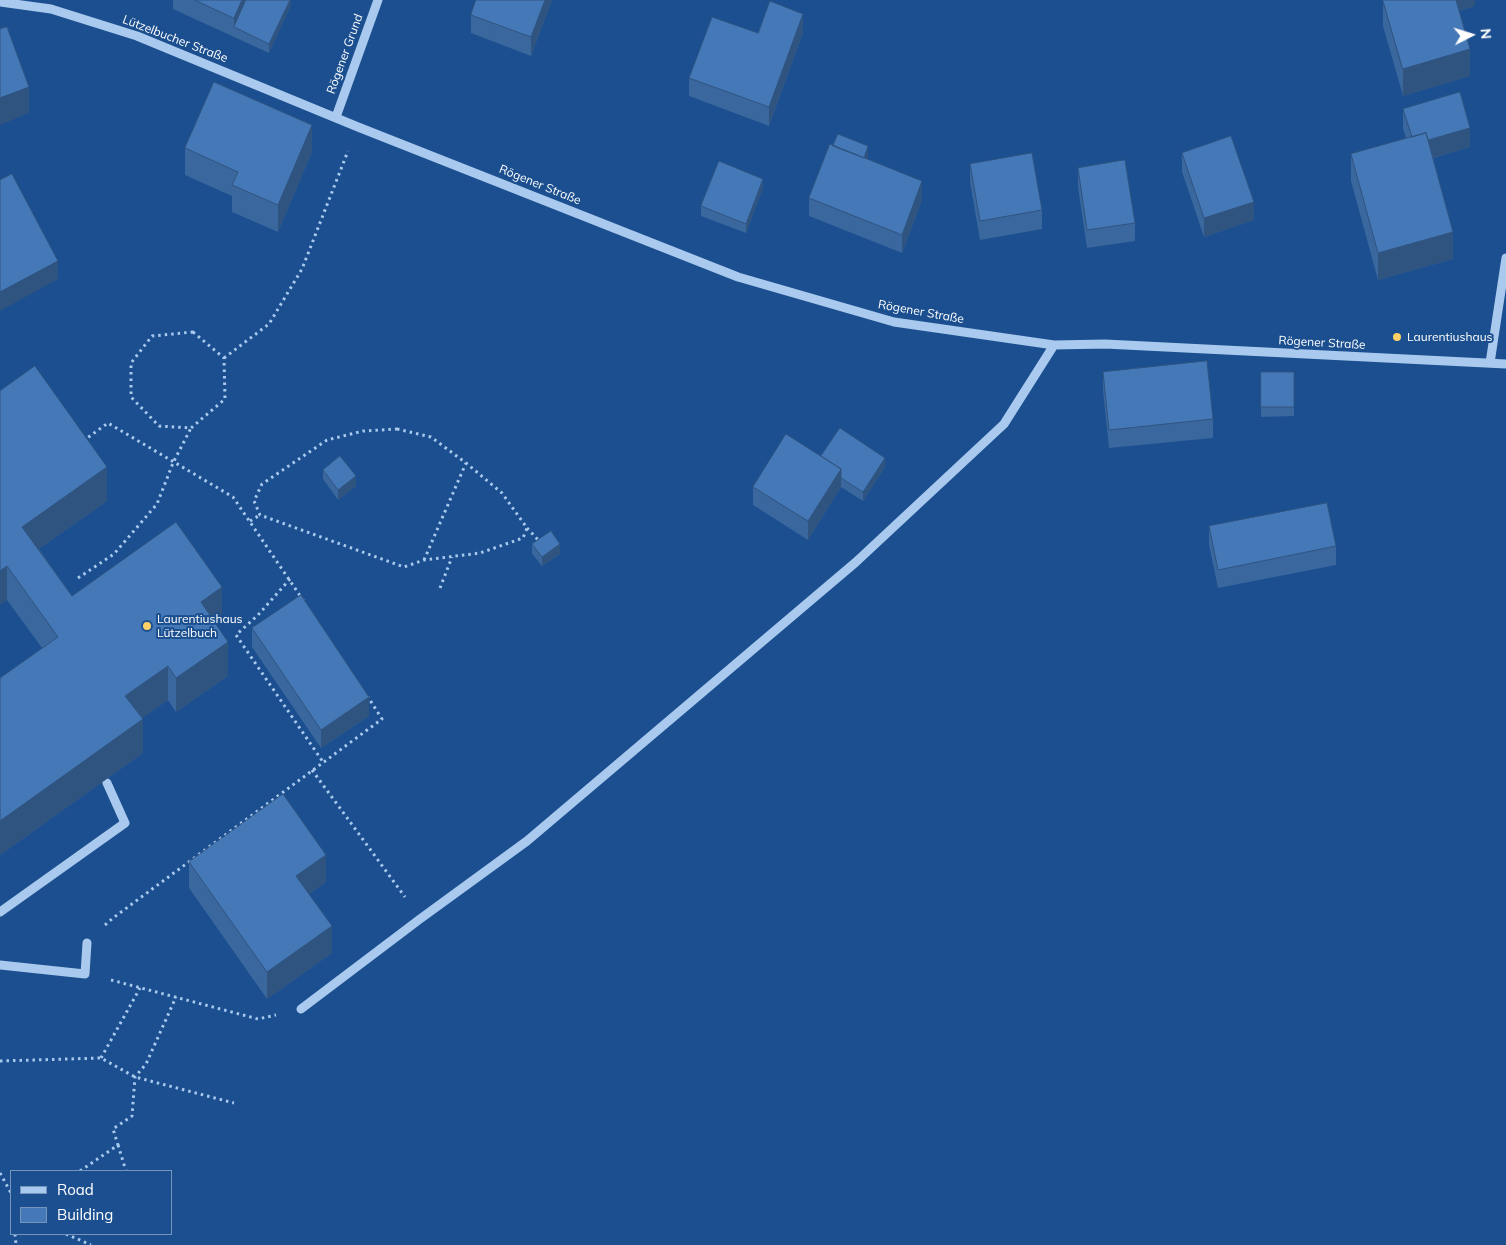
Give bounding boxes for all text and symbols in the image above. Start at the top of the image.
north arrow [1446,10,1496,60]
street label: Lützelbucher Straße [120,12,230,66]
street label: Rögener Grund [324,12,366,96]
text: N [1477,28,1495,40]
street label: Rögener Straße [497,162,583,208]
street label: Rögener Straße [877,297,965,327]
place label: Laurentiushaus [1407,330,1493,344]
marker: Laurentiushaus [1391,331,1403,343]
street label: Rögener Straße [1278,334,1366,352]
place label: Laurentiushaus Lützelbuch [157,612,243,640]
marker: Laurentiushaus Lützelbuch [141,620,153,632]
legend [10,1170,172,1235]
text: Road [57,1180,94,1199]
text: Building [57,1205,113,1224]

